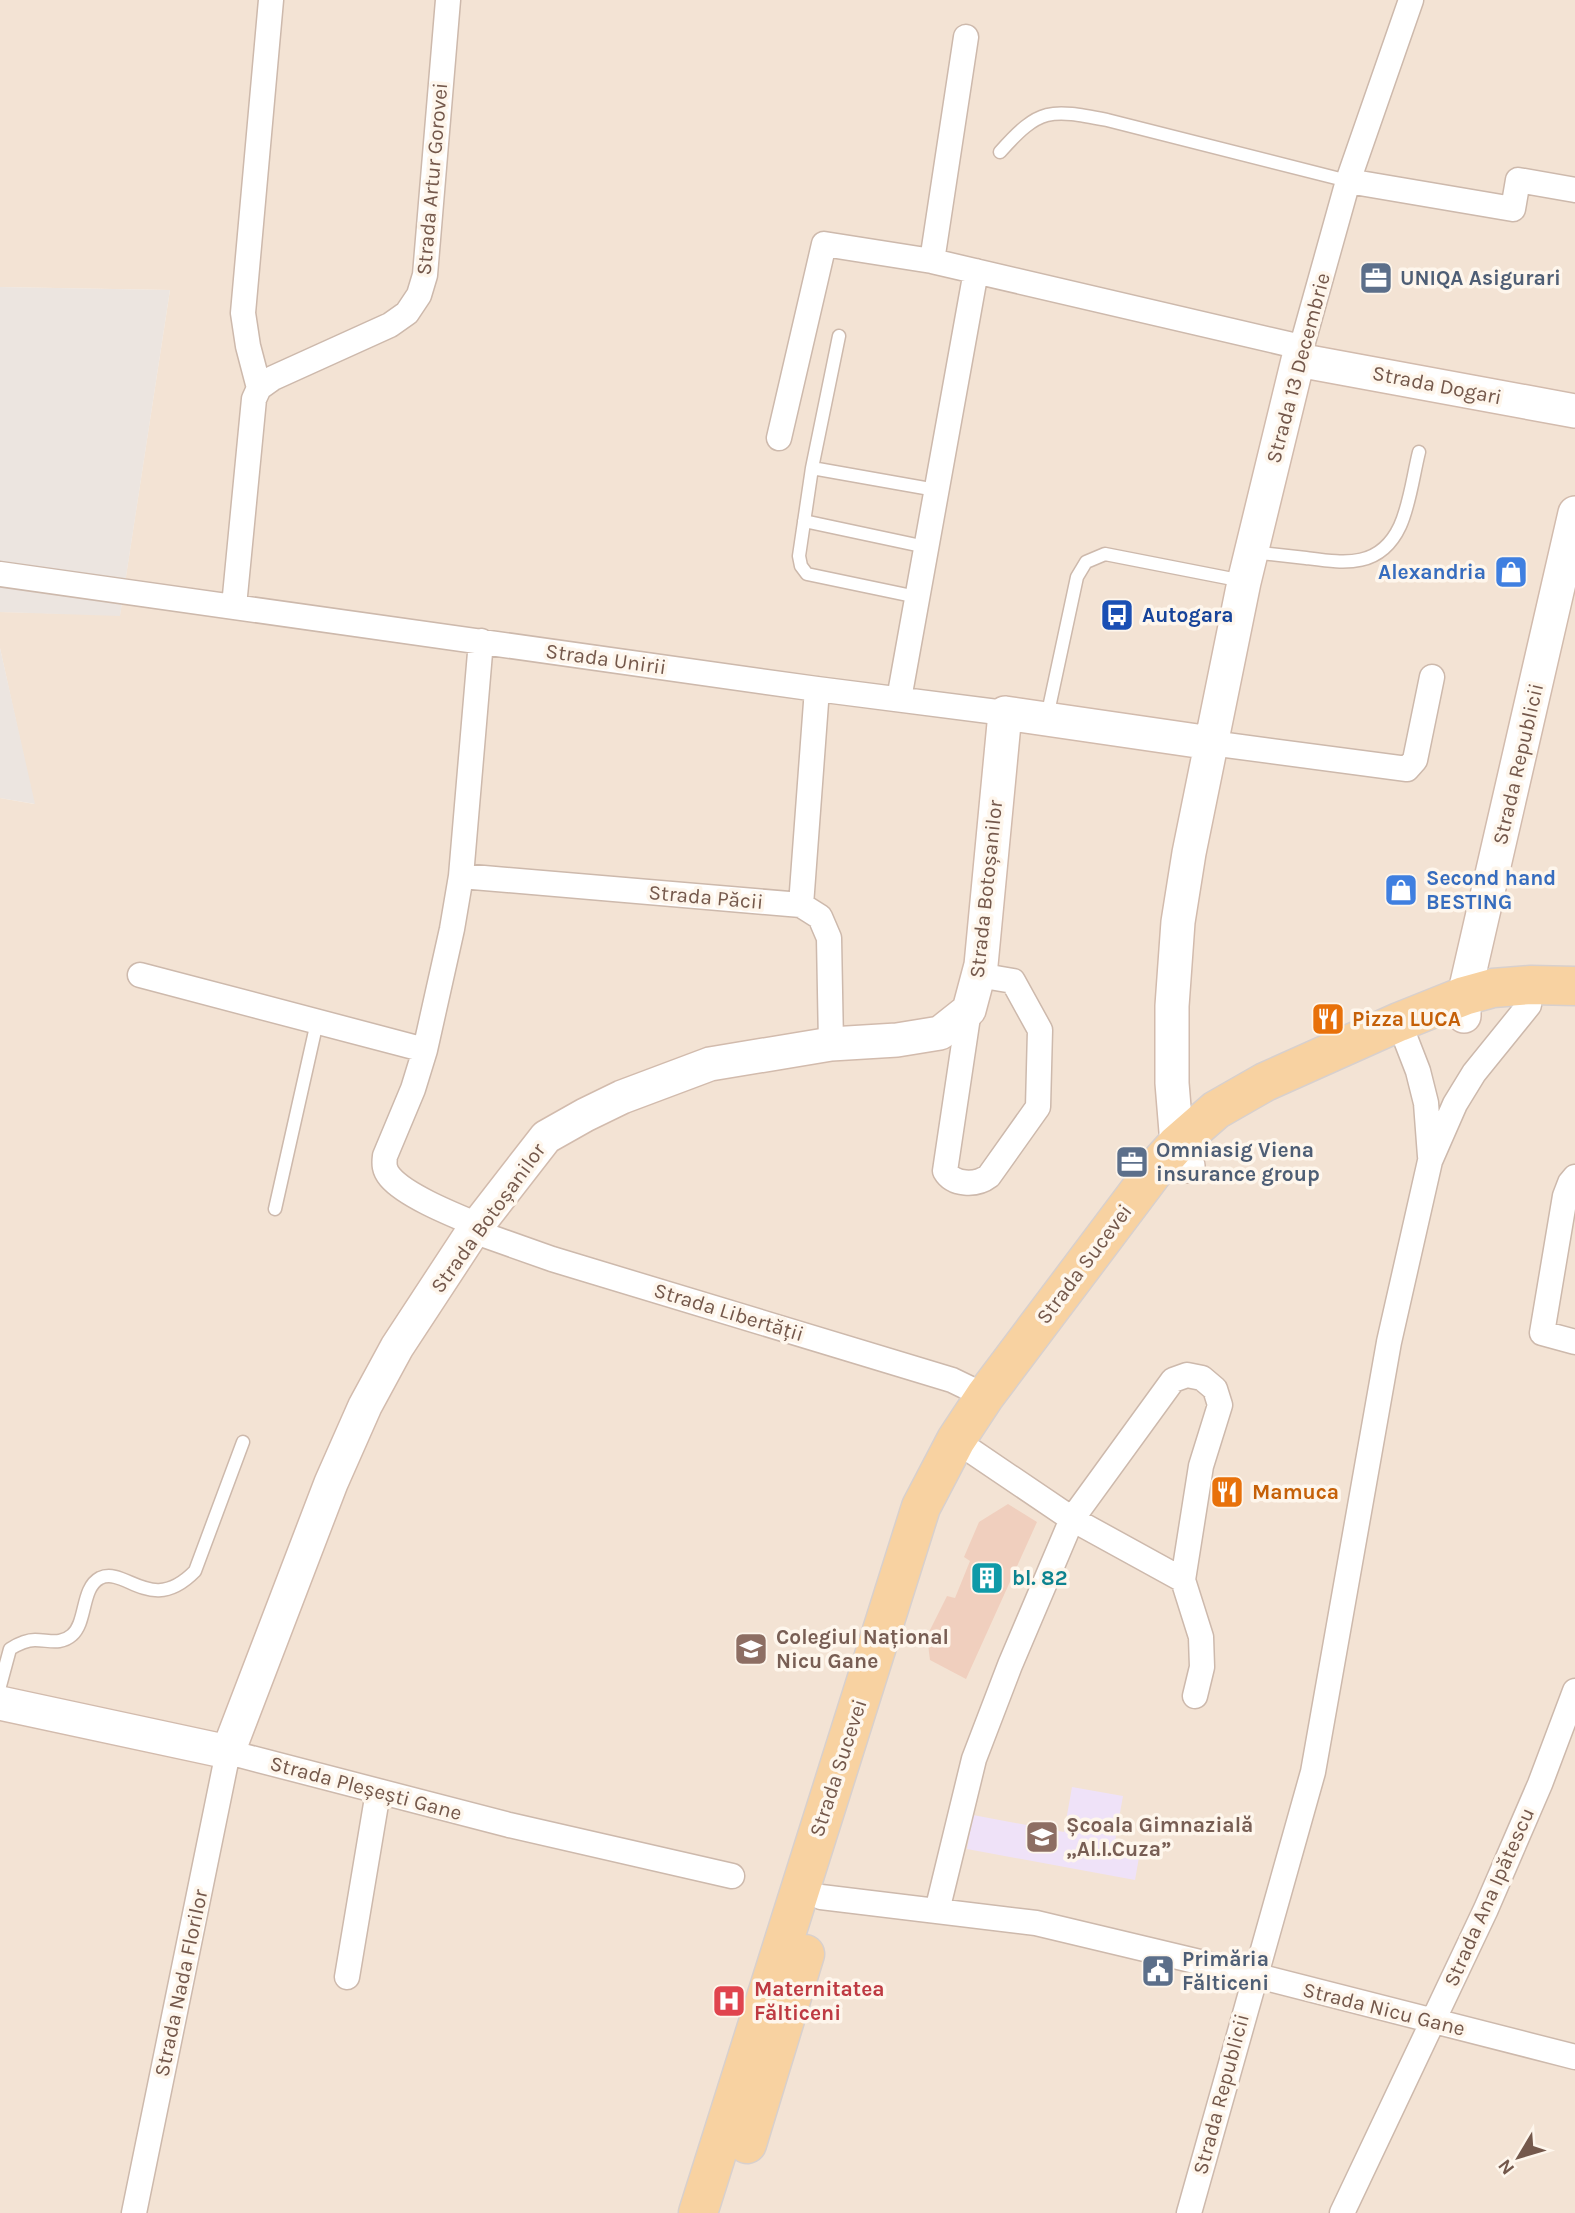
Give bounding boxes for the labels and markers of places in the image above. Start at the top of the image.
office icon: UNIQA Asigurari [1357,259,1395,297]
place label: UNIQA Asigurari [1400,266,1561,290]
shop icon: Alexandria [1492,553,1530,591]
place label: Alexandria [1378,560,1486,584]
bus stop icon: Autogara [1098,596,1136,634]
place label: Autogara [1142,603,1234,627]
place label: Second hand BESTING [1426,866,1556,914]
shop icon: Second hand BESTING [1382,871,1420,909]
restaurant icon: Pizza LUCA [1309,1000,1347,1038]
place label: Pizza LUCA [1352,1007,1461,1031]
place label: Omniasig Viena insurance group [1156,1138,1320,1186]
office icon: Omniasig Viena insurance group [1113,1143,1151,1181]
restaurant icon: Mamuca [1208,1473,1246,1511]
place label: Mamuca [1252,1480,1339,1504]
building icon: bl. 82 [968,1559,1006,1597]
place label: bl. 82 [1012,1566,1067,1590]
place label: Colegiul Național Nicu Gane [776,1625,949,1673]
school or university icon: Colegiul Național Nicu Gane [732,1630,770,1668]
place label: Școala Gimnazială „Al.I.Cuza” [1066,1813,1253,1861]
school or university icon: Școala Gimnazială „Al.I.Cuza” [1023,1818,1061,1856]
place label: Primăria Fălticeni [1182,1947,1269,1995]
public building icon: Primăria Fălticeni [1139,1952,1177,1990]
place label: Maternitatea Fălticeni [754,1977,885,2025]
hospital icon: Maternitatea Fălticeni [710,1982,748,2020]

